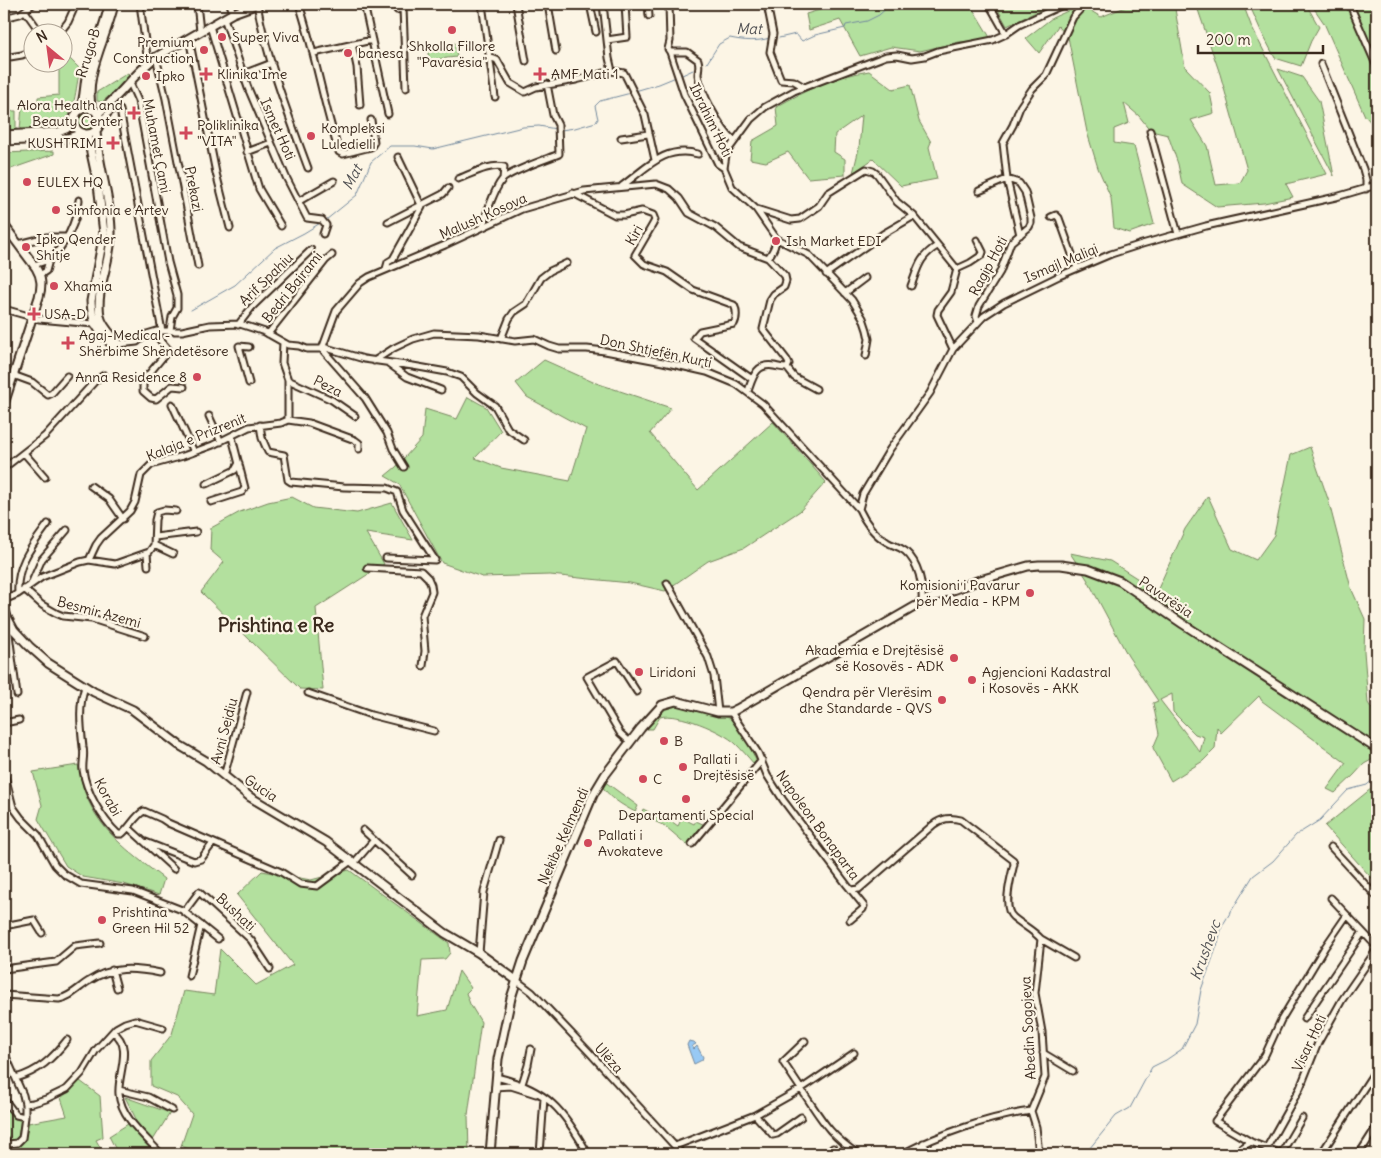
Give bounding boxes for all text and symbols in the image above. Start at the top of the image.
water label: Mat [736,19,764,38]
north arrow [22,22,72,72]
scale bar [1198,22,1324,54]
marker: Shkolla Fillore "Pavarësia" [446,24,458,36]
text: N [33,26,50,47]
street label: Rruga B [72,26,104,80]
place label: Super Viva [232,28,299,46]
text: 200 m [1206,30,1251,49]
marker: Super Viva [216,31,228,43]
place label: Premium Construction [113,33,194,67]
place label: Shkolla Fillore "Pavarësia" [409,37,495,71]
marker: Premium Construction [198,44,210,56]
place label: banesa [358,44,404,62]
marker: banesa [342,47,354,59]
place label: Klinika Ime [217,65,287,83]
place label: AMF Mati 1 [551,65,619,83]
place label: Ipko [156,67,185,85]
marker: Klinika Ime [199,67,213,81]
marker: AMF Mati 1 [533,67,547,81]
marker: Ipko [140,70,152,82]
street label: Ibrahim Hoti [685,80,737,160]
street label: Ismet Hoti [256,95,300,163]
place label: Alora Health and Beauty Center [17,96,123,130]
street label: Muhamet Çami [139,97,175,195]
marker: Alora Health and Beauty Center [127,106,141,120]
place label: Poliklinika "VITA" [197,116,259,150]
place label: Kompleksi Luledielli [321,119,385,153]
marker: Poliklinika "VITA" [179,126,193,140]
marker: Kompleksi Luledielli [305,130,317,142]
place label: KUSHTRIMI [27,134,103,152]
marker: KUSHTRIMI [107,137,119,149]
water label: Mat [338,159,367,193]
street label: Prekazi [181,165,207,213]
place label: EULEX HQ [37,173,103,191]
marker: EULEX HQ [21,176,33,188]
street label: Malush Kosova [437,189,529,243]
place label: Simfonia e Artev [66,201,169,219]
marker: Simfonia e Artev [50,204,62,216]
street label: Kiri [621,222,647,248]
place label: Ipko Qender Shitje [36,230,116,264]
place label: Ish Market EDI [786,232,881,250]
street label: Ragip Hoti [965,233,1011,299]
marker: Ish Market EDI [770,235,782,247]
street label: Ismajl Maliqi [1021,239,1101,287]
marker: Ipko Qender Shitje [20,241,32,253]
street label: Bedri Bajrami [258,248,326,326]
street label: Arif Spahiu [235,249,297,309]
place label: Xhamia [64,277,112,295]
marker: Xhamia [48,280,60,292]
place label: USA-D [44,305,86,323]
marker: USA-D [28,308,40,320]
place label: Agaj-Medical - Shërbime Shëndetësore [79,326,229,360]
street label: Don Shtjefën Kurti [598,330,714,372]
marker: Agaj-Medical - Shërbime Shëndetësore [61,336,75,350]
place label: Anna Residence 8 [75,368,187,386]
marker: Anna Residence 8 [191,371,203,383]
street label: Peza [311,371,345,401]
street label: Kalaja e Prizrenit [144,409,249,465]
street label: Pavarësia [1136,572,1196,622]
place label: Komisioni i Pavarur për Media - KPM [899,576,1020,610]
marker: Komisioni i Pavarur për Media - KPM [1024,587,1036,599]
street label: Besmir Azemi [55,592,143,632]
district label: Prishtina e Re [218,613,334,637]
place label: Akademia e Drejtësisë së Kosovës - ADK [805,641,944,675]
marker: Akademia e Drejtësisë së Kosovës - ADK [948,652,960,664]
place label: Liridoni [649,663,696,681]
place label: Agjencioni Kadastral i Kosovës - AKK [982,663,1111,697]
marker: Liridoni [633,666,645,678]
marker: Agjencioni Kadastral i Kosovës - AKK [966,674,978,686]
place label: Qendra për Vlerësim dhe Standarde - QVS [799,683,932,717]
marker: Qendra për Vlerësim dhe Standarde - QVS [936,694,948,706]
street label: Avni Sejdiu [206,696,242,766]
place label: B [674,732,683,750]
marker: B [658,735,670,747]
place label: Pallati i Drejtësisë [693,750,754,784]
marker: Pallati i Drejtësisë [677,761,689,773]
street label: Napoleon Bonaparta [772,767,864,883]
street label: Gucia [241,770,281,806]
place label: C [653,770,662,788]
marker: C [637,773,649,785]
street label: Korabi [90,775,126,819]
street label: Nekibe Kelmendi [534,785,592,887]
marker: Departamenti Special [680,793,692,805]
place label: Departamenti Special [618,806,754,824]
place label: Pallati i Avokateve [598,826,663,860]
marker: Pallati i Avokateve [582,837,594,849]
street label: Bushati [212,889,260,935]
place label: Prishtina Green Hil 52 [112,903,190,937]
marker: Prishtina Green Hil 52 [96,914,108,926]
water label: Krushevc [1185,916,1225,983]
street label: Abedin Sogojeva [1016,976,1040,1080]
street label: Visar Hoti [1288,1012,1330,1074]
street label: Ulëza [591,1039,627,1077]

